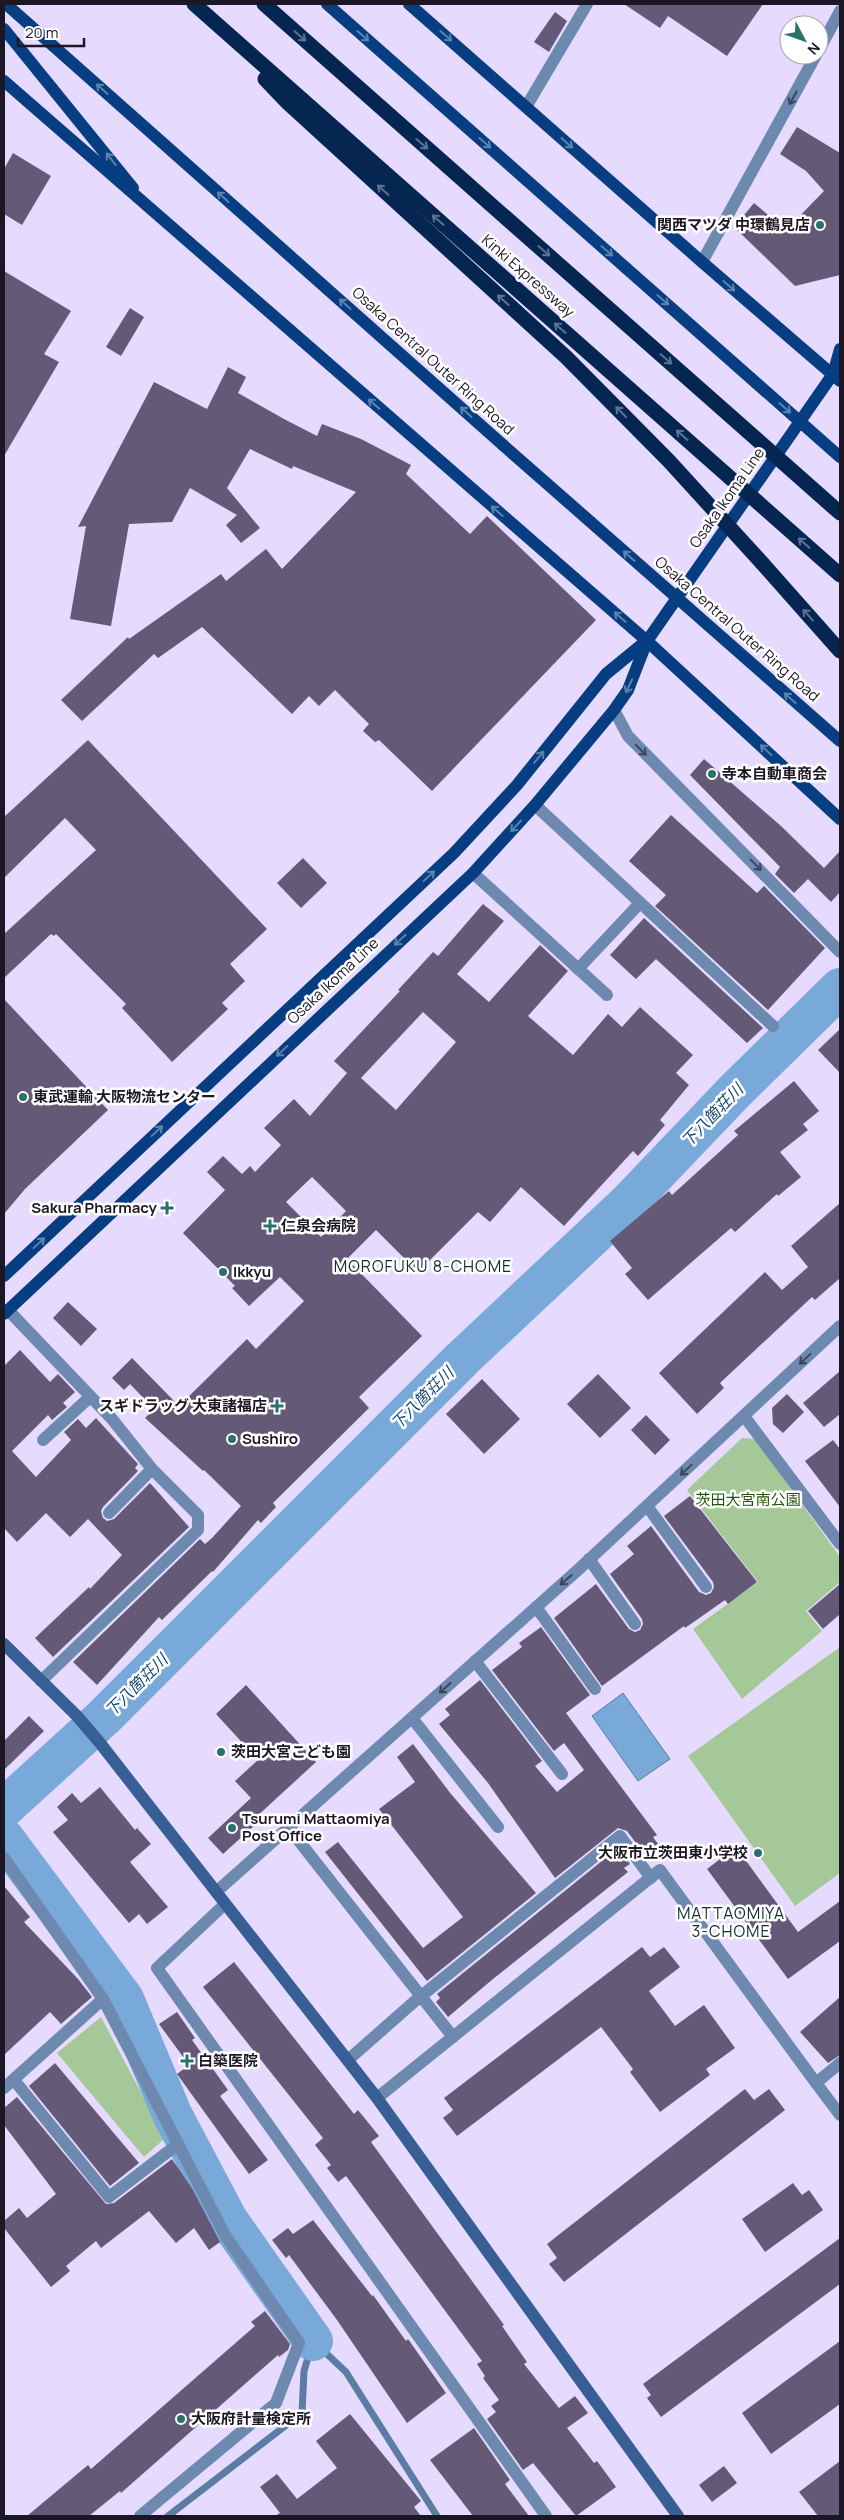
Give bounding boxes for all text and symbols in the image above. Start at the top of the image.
scale bar [18,15,84,47]
north arrow [779,15,829,65]
text: 20 m [25,22,58,43]
one-way arrow [294,30,307,42]
one-way arrow [357,30,370,42]
one-way arrow [439,30,452,42]
text: N [804,39,825,59]
one-way arrow [95,83,108,95]
one-way arrow [787,90,797,104]
one-way arrow [415,138,428,149]
one-way arrow [479,138,492,149]
one-way arrow [561,138,574,149]
one-way arrow [106,153,117,166]
one-way arrow [377,184,390,196]
one-way arrow [217,191,230,202]
one-way arrow [432,214,445,226]
place label: 関西マツダ 中環鶴見店 [657,214,810,235]
marker: 関西マツダ 中環鶴見店 [814,219,826,231]
street label: Kinki Expressway [477,229,579,322]
one-way arrow [537,245,550,257]
one-way arrow [601,245,614,257]
one-way arrow [722,280,735,291]
street label: Osaka Central Outer Ring Road [348,282,519,439]
one-way arrow [497,294,510,306]
one-way arrow [656,294,669,306]
one-way arrow [338,299,351,310]
one-way arrow [554,322,567,333]
one-way arrow [659,353,672,364]
one-way arrow [368,399,381,410]
one-way arrow [778,402,791,413]
one-way arrow [460,406,473,418]
one-way arrow [615,406,627,418]
one-way arrow [675,429,688,441]
street label: Osaka Ikoma Line [684,443,769,552]
one-way arrow [491,505,504,516]
one-way arrow [797,537,810,549]
one-way arrow [622,550,635,561]
street label: Osaka Central Outer Ring Road [650,551,824,706]
one-way arrow [802,608,814,621]
one-way arrow [613,611,626,623]
one-way arrow [623,678,633,693]
one-way arrow [783,692,796,704]
one-way arrow [635,743,647,756]
one-way arrow [759,744,772,756]
one-way arrow [534,751,545,764]
place label: 寺本自動車商会 [722,763,827,784]
marker: 寺本自動車商会 [706,768,718,780]
one-way arrow [510,820,522,832]
one-way arrow [750,859,762,871]
one-way arrow [422,870,435,882]
street label: Osaka Ikoma Line [282,932,383,1029]
one-way arrow [394,934,407,946]
one-way arrow [276,1045,288,1057]
water label: 下八箇荘川 [676,1077,749,1151]
place label: 東武運輸 大阪物流センター [33,1086,216,1107]
marker: 東武運輸 大阪物流センター [17,1091,29,1103]
one-way arrow [151,1125,164,1137]
place label: Sakura Pharmacy [31,1197,158,1218]
marker: Sakura Pharmacy [161,1202,173,1214]
place label: 仁泉会病院 [281,1215,356,1236]
marker: 仁泉会病院 [263,1219,277,1233]
one-way arrow [33,1237,46,1249]
district label: MOROFUKU 8-CHOME [334,1255,512,1277]
place label: Ikkyu [233,1261,271,1282]
marker: Ikkyu [217,1266,229,1278]
one-way arrow [798,1353,811,1365]
water label: 下八箇荘川 [386,1361,459,1434]
place label: スギドラッグ 大東諸福店 [99,1395,267,1416]
marker: スギドラッグ 大東諸福店 [271,1400,283,1412]
place label: Sushiro [242,1428,298,1449]
marker: Sushiro [226,1433,238,1445]
one-way arrow [679,1464,692,1476]
park label: 茨田大宮南公園 [695,1489,801,1510]
one-way arrow [560,1575,573,1586]
water label: 下八箇荘川 [100,1648,173,1721]
one-way arrow [438,1683,451,1694]
place label: 茨田大宮こども園 [231,1741,351,1762]
marker: 茨田大宮こども園 [215,1746,227,1758]
place label: Tsurumi Mattaomiya Post Office [242,1808,390,1846]
marker: Tsurumi Mattaomiya Post Office [226,1822,238,1834]
place label: 大阪市立茨田東小学校 [598,1842,748,1863]
marker: 大阪市立茨田東小学校 [752,1847,764,1859]
district label: MATTAOMIYA 3-CHOME [677,1902,785,1942]
place label: 白築医院 [198,2050,258,2071]
marker: 白築医院 [180,2054,194,2068]
place label: 大阪府計量検定所 [191,2408,311,2429]
marker: 大阪府計量検定所 [175,2413,187,2425]

